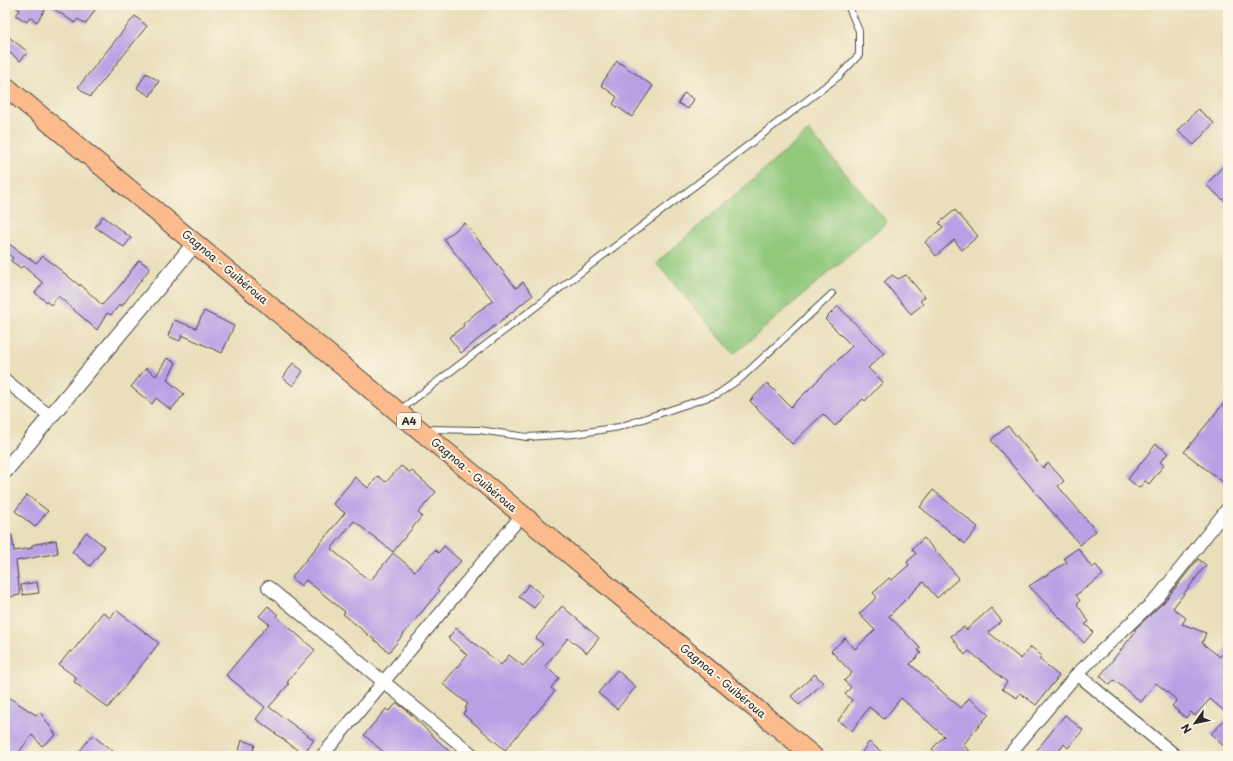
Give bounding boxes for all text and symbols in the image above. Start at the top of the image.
street label: Gagnoa - Guibéroua [179,225,272,308]
road number: A4 [397,413,421,429]
street label: Gagnoa - Guibéroua [428,433,521,516]
street label: Gagnoa - Guibéroua [677,639,770,722]
north arrow [1175,703,1215,743]
text: N [1177,720,1196,737]

